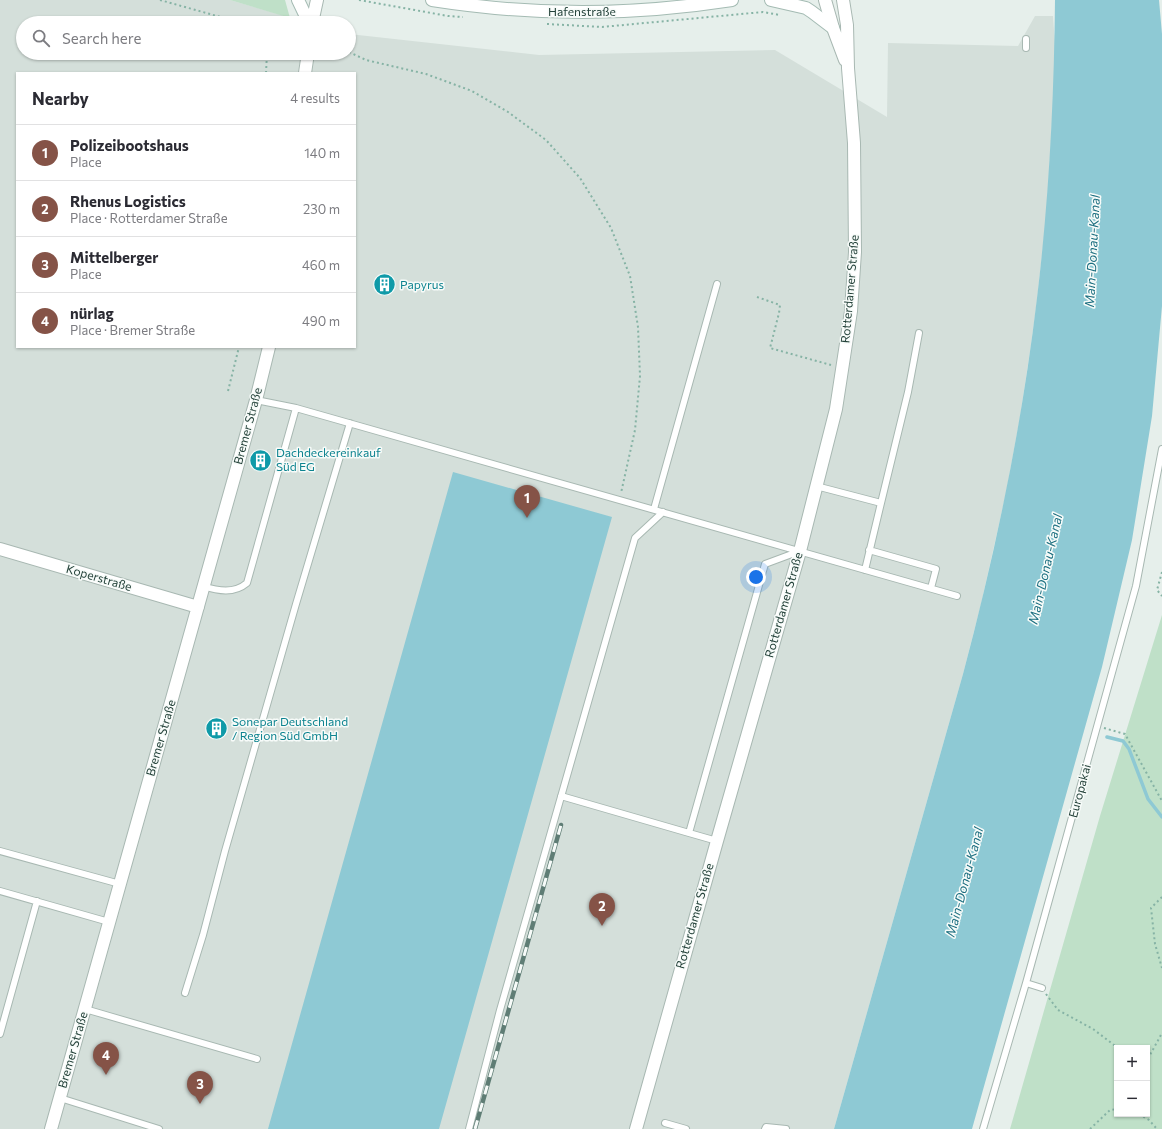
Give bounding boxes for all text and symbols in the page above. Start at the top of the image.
street label: Hafenstraße [548,4,616,18]
search box [16,16,356,60]
icon: search [30,27,52,49]
text: Search here [62,29,141,47]
text: Nearby [32,88,89,109]
text: 4 results [290,90,340,106]
text: Polizeibootshaus [70,136,189,154]
text: 1 [42,145,48,161]
text: 140 m [304,145,340,161]
text: Place [70,154,102,170]
text: Rhenus Logistics [70,192,186,210]
water label: Main-Donau-Kanal [1081,194,1103,308]
text: 2 [41,201,49,217]
text: 230 m [303,201,340,217]
text: Place · Rotterdamer Straße [70,210,228,226]
street label: Rotterdamer Straße [837,234,861,344]
text: Mittelberger [70,248,158,266]
text: 3 [41,257,49,273]
text: 460 m [302,257,340,273]
text: Place [70,266,102,282]
building icon: Papyrus [371,272,397,298]
place label: Papyrus [400,277,444,291]
text: nürlag [70,304,114,322]
text: 4 [41,313,49,329]
text: 490 m [302,313,340,329]
text: Place · Bremer Straße [70,322,195,338]
street label: Bremer Straße [230,386,264,466]
place label: Dachdeckereinkauf Süd EG [276,445,381,473]
building icon: Dachdeckereinkauf Süd EG [248,447,274,473]
pin: 1 [514,485,540,518]
water label: Main-Donau-Kanal [1025,512,1066,626]
street label: Rotterdamer Straße [761,550,805,659]
street label: Koperstraße [65,561,134,593]
your location [746,567,766,587]
street label: Bremer Straße [142,698,178,778]
place label: Sonepar Deutschland / Region Süd GmbH [232,714,348,742]
building icon: Sonepar Deutschland / Region Süd GmbH [204,716,230,742]
street label: Europakai [1065,762,1093,819]
water label: Main-Donau-Kanal [942,825,987,939]
street label: Rotterdamer Straße [672,861,716,970]
pin: 2 [589,893,615,926]
street label: Bremer Straße [54,1010,90,1090]
pin: 4 [93,1042,119,1075]
map controls [1114,1045,1150,1117]
button: + [1114,1045,1150,1081]
pin: 3 [187,1071,213,1104]
button: − [1114,1081,1150,1117]

